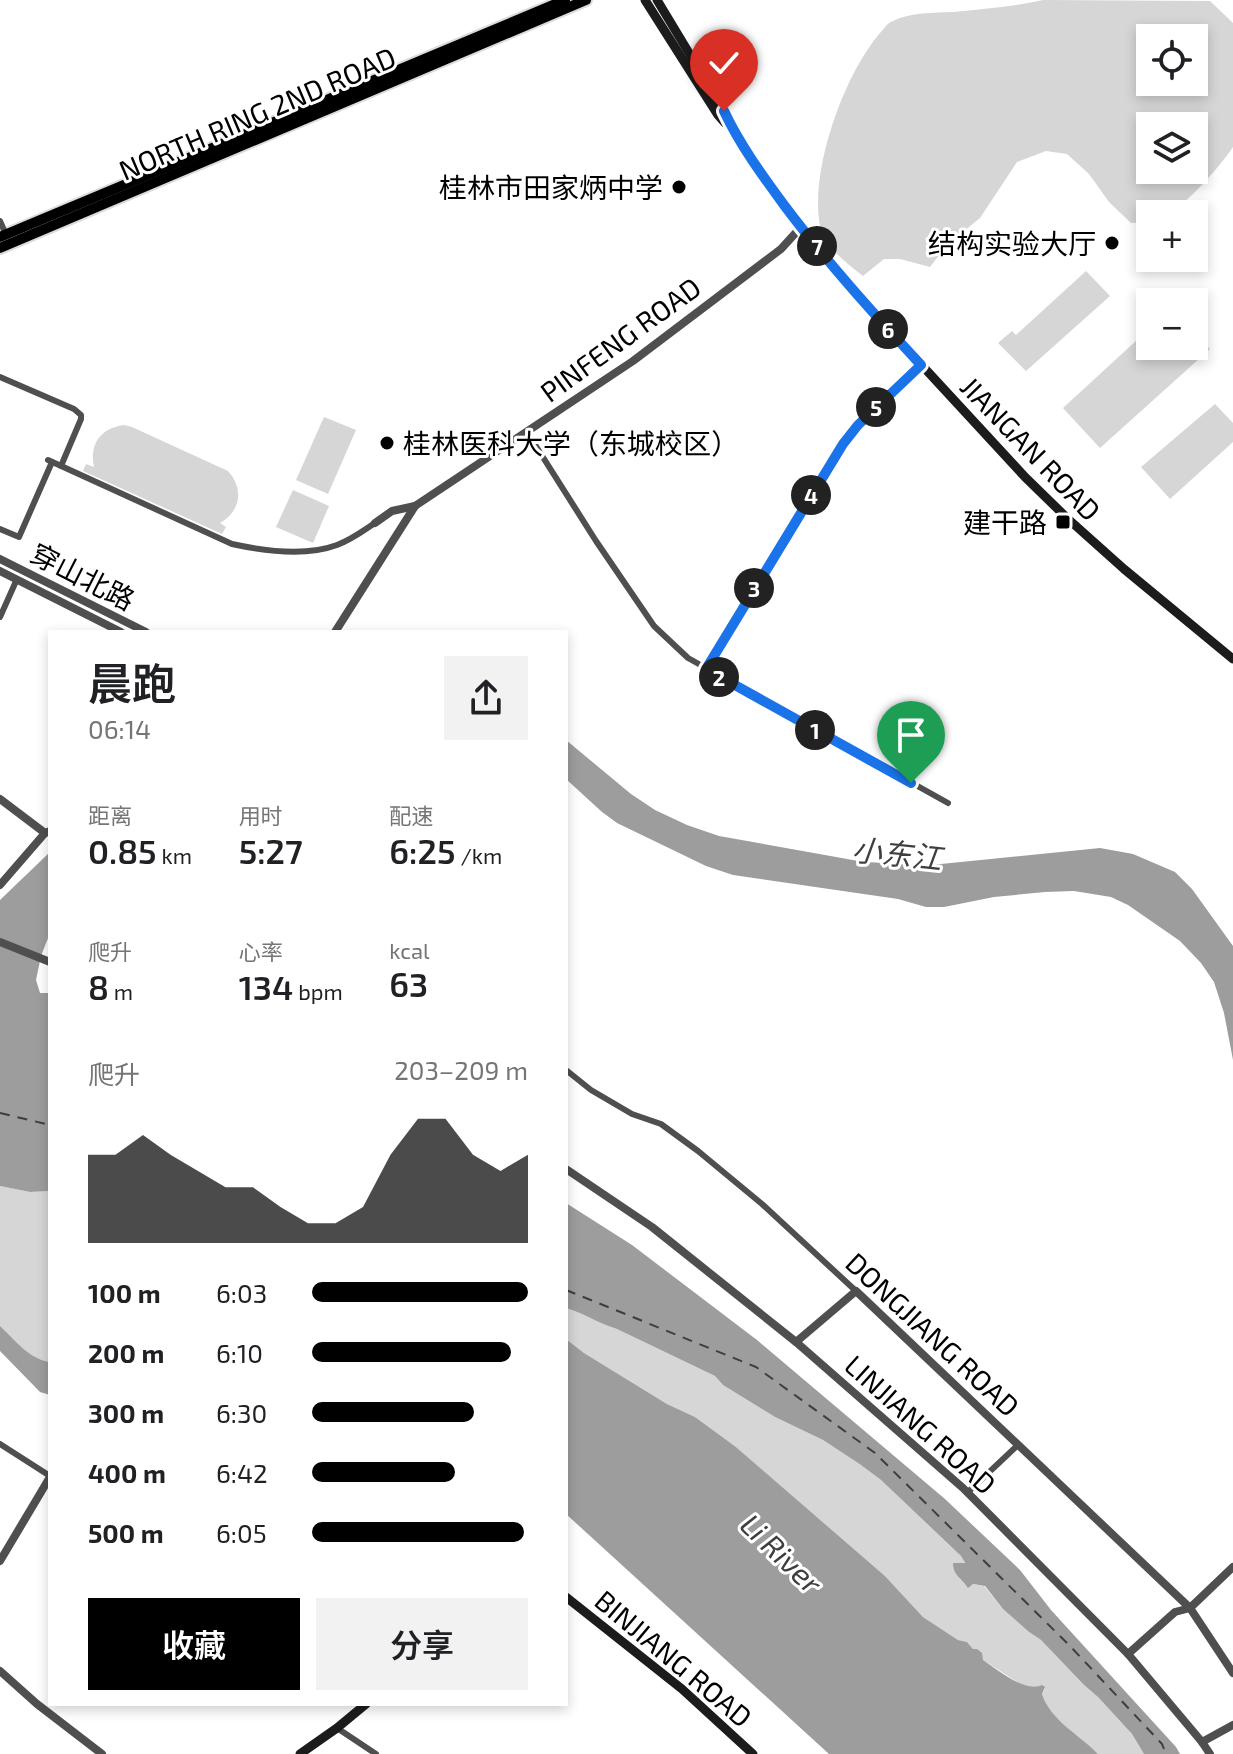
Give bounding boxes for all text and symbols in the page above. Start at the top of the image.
map controls [1136,24,1208,360]
button: locate [1136,24,1208,96]
pin [690,29,758,111]
street label: NORTH RING 2ND ROAD [114,39,400,187]
icon: check [702,41,746,85]
button: layers [1136,112,1208,184]
place label: 桂林市田家炳中学 [439,170,663,204]
marker: 桂林市田家炳中学 [670,178,688,196]
button: + [1136,200,1208,272]
pin: 7 [797,226,837,266]
place label: 结构实验大厅 [928,226,1096,260]
text: 7 [811,233,823,259]
marker: 结构实验大厅 [1103,234,1121,252]
street label: PINFENG ROAD [533,269,707,409]
button: − [1136,288,1208,360]
pin: 6 [868,309,908,349]
text: 6 [882,316,894,342]
street label: JIANGAN ROAD [954,369,1108,527]
pin: 5 [856,387,896,427]
text: 5 [870,394,882,420]
place label: 桂林医科大学（东城校区） [403,426,739,460]
marker: 桂林医科大学（东城校区） [378,434,396,452]
pin: 4 [791,475,831,515]
text: 4 [804,482,818,508]
place label: 建干路 [963,505,1047,539]
marker: 建干路 [1054,513,1072,531]
street label: 穿山北路 [25,535,141,617]
pin: 3 [734,568,774,608]
text: 3 [748,575,760,601]
text: 晨跑 [88,656,176,709]
button: share [444,656,528,740]
pin: 2 [699,657,739,697]
text: 2 [713,664,725,690]
pin [877,701,945,783]
pin: 1 [795,710,835,750]
text: 06:14 [88,713,151,744]
icon: arrive [889,713,933,757]
text: 1 [810,717,820,743]
text: 距离 [88,802,132,828]
text: 用时 [239,802,283,828]
text: 配速 [389,802,433,828]
text: 0.85 [88,830,157,871]
text: 5:27 [239,830,303,871]
text: 6:25 [389,830,456,871]
water label: 小东江 [850,830,947,876]
text: km [157,842,192,868]
text: /km [456,842,502,868]
text: kcal [389,937,430,963]
text: 爬升 [88,938,132,964]
text: 心率 [239,938,283,964]
text: 63 [389,963,428,1004]
text: 8 [88,966,109,1007]
text: 134 [239,966,293,1007]
text: m [109,978,133,1004]
text: bpm [293,978,343,1004]
text: 203–209 m [394,1054,528,1085]
text: 爬升 [88,1058,140,1089]
street label: DONGJIANG ROAD [839,1245,1027,1423]
text: 100 m [88,1277,161,1308]
text: 6:03 [216,1277,267,1308]
text: 200 m [88,1337,164,1368]
text: 6:10 [216,1337,263,1368]
street label: LINJIANG ROAD [839,1347,1003,1501]
text: 300 m [88,1397,164,1428]
text: 6:30 [216,1397,267,1428]
text: 400 m [88,1457,166,1488]
text: 6:42 [216,1457,268,1488]
water label: Li River [734,1506,831,1601]
text: 500 m [88,1517,164,1548]
text: 6:05 [216,1517,267,1548]
street label: BINJIANG ROAD [589,1583,759,1733]
button: 收藏 [88,1598,300,1690]
button: 分享 [316,1598,528,1690]

